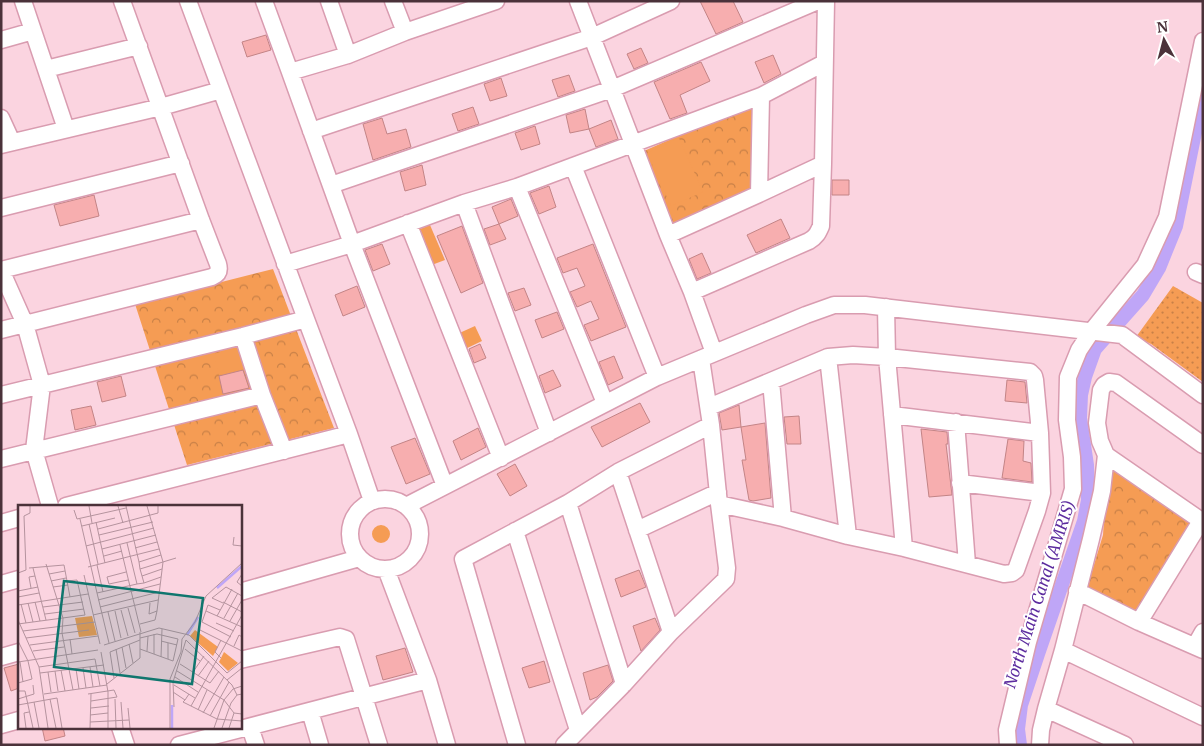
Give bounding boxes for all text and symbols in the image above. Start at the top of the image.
north arrow [1139,15,1189,65]
text: N [1156,17,1169,37]
water label: North Main Canal (AMRIS) [999,498,1079,690]
inset map [18,505,241,728]

